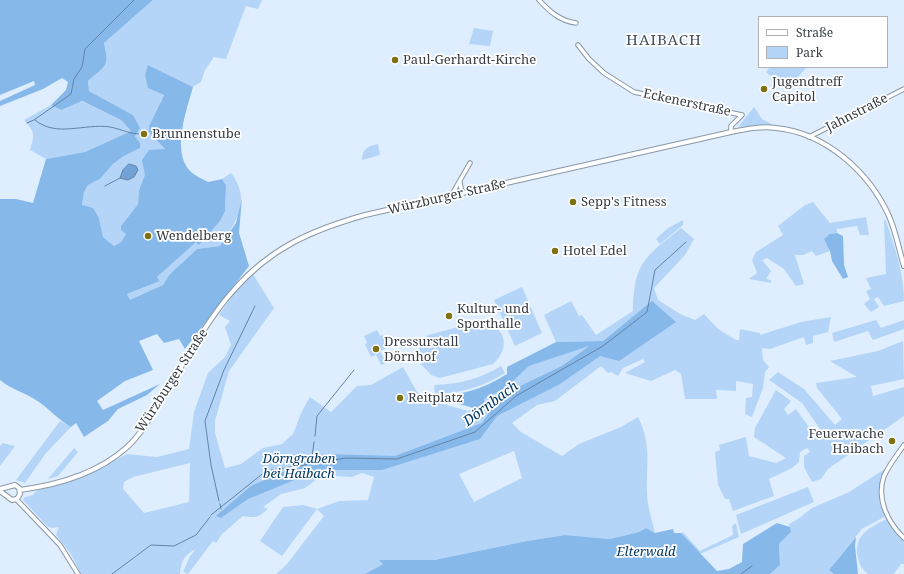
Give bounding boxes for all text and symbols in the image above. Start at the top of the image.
legend [758,16,888,68]
text: Straße [796,24,833,41]
district label: HAIBACH [626,32,702,50]
text: Park [796,44,823,61]
place label: Paul-Gerhardt-Kirche [403,52,536,68]
marker: Paul-Gerhardt-Kirche [390,55,400,65]
place label: Jugendtreff Capitol [772,74,842,105]
marker: Jugendtreff Capitol [759,84,769,94]
street label: Eckenerstraße [642,86,732,120]
street label: Jahnstraße [823,91,891,135]
place label: Brunnenstube [152,126,241,142]
marker: Brunnenstube [139,129,149,139]
street label: Würzburger Straße [386,176,508,218]
place label: Sepp's Fitness [581,194,667,210]
marker: Sepp's Fitness [568,197,578,207]
place label: Wendelberg [156,228,231,244]
marker: Wendelberg [143,231,153,241]
place label: Hotel Edel [563,243,627,259]
marker: Hotel Edel [550,246,560,256]
place label: Kultur- und Sporthalle [457,301,529,332]
marker: Kultur- und Sporthalle [444,311,454,321]
street label: Würzburger Straße [133,326,211,436]
place label: Dressurstall Dörnhof [384,334,458,365]
marker: Dressurstall Dörnhof [371,344,381,354]
water label: Dörnbach [460,378,522,430]
place label: Reitplatz [408,390,463,406]
marker: Reitplatz [395,393,405,403]
place label: Feuerwache Haibach [808,426,884,457]
marker: Feuerwache Haibach [887,436,897,446]
park label: Dörngraben bei Haibach [263,451,335,482]
park label: Elterwald [617,544,675,560]

